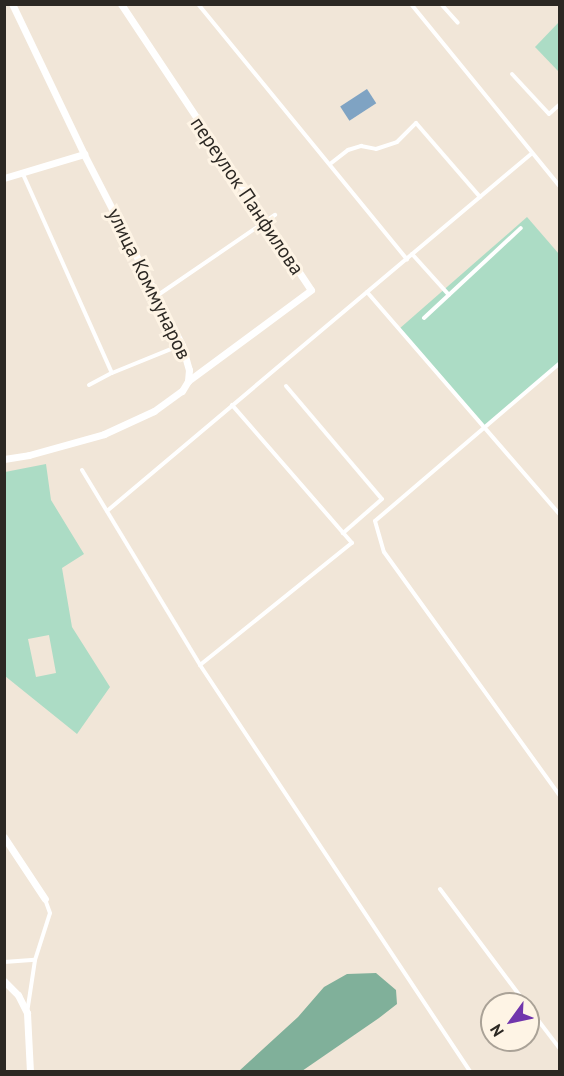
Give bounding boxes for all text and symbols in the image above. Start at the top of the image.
street label: переулок Панфилова [185,112,309,280]
street label: улица Коммунаров [102,204,196,364]
north arrow [480,992,540,1052]
text: N [485,1021,508,1041]

